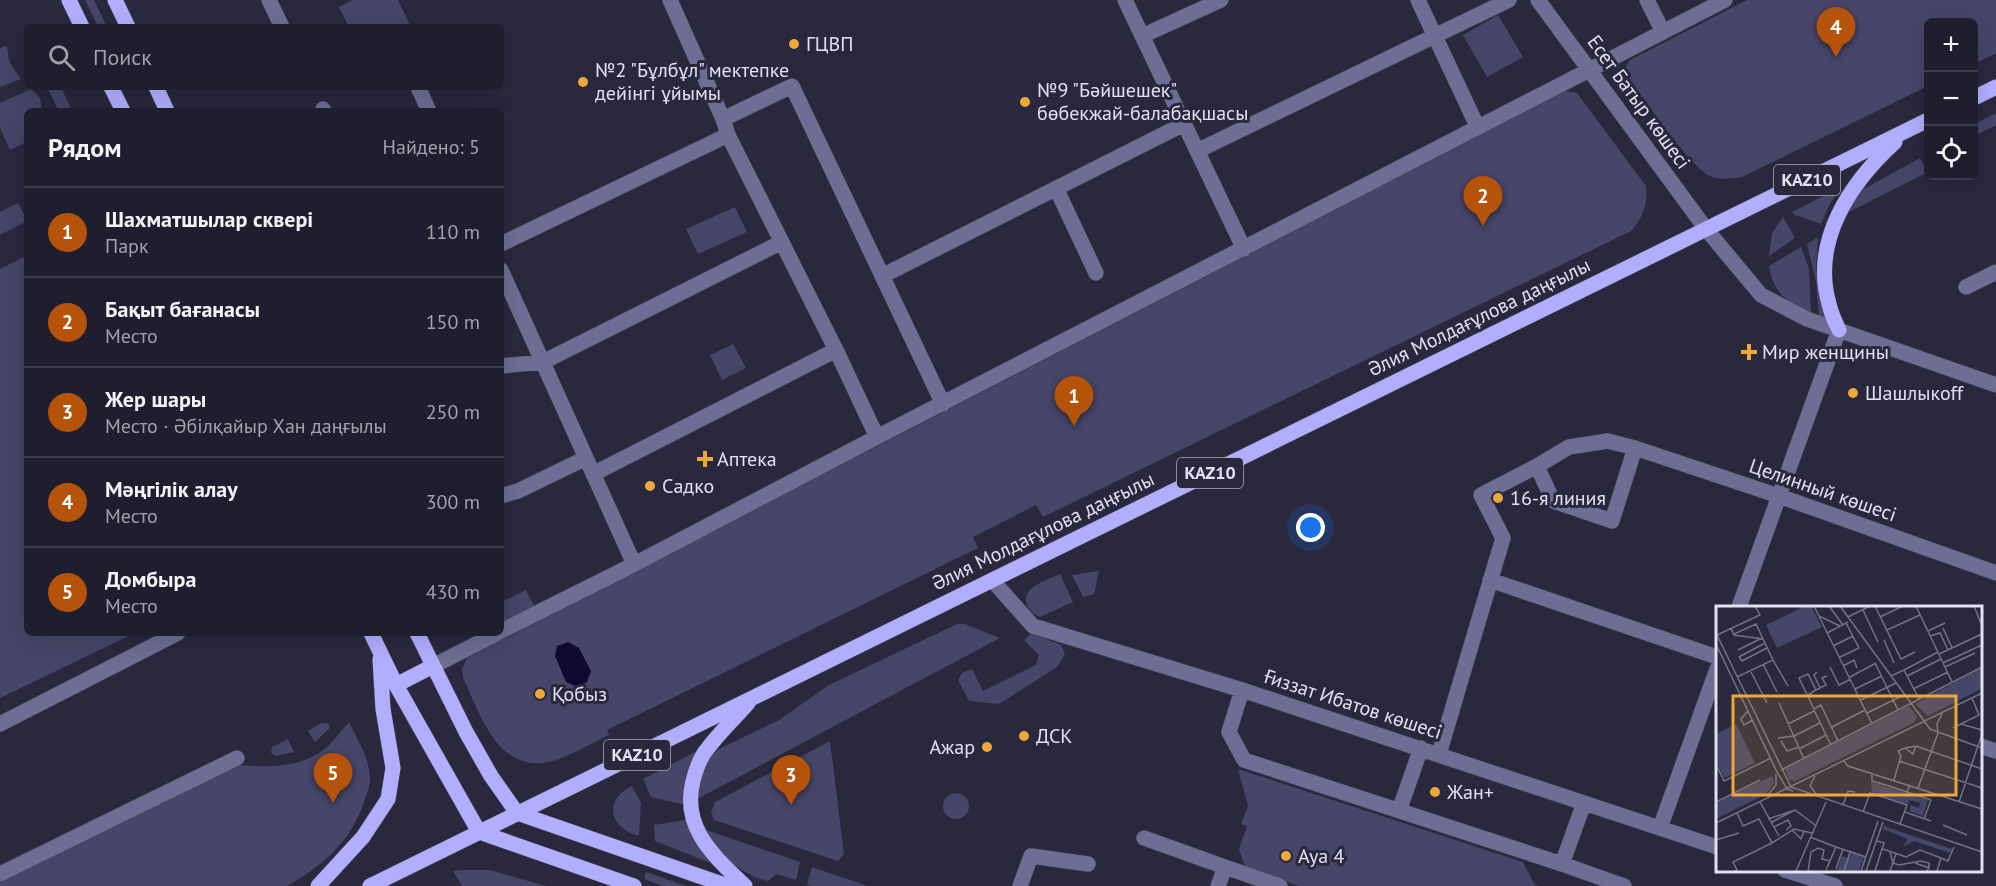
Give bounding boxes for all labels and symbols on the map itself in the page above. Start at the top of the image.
pin: 4 [1816,8,1856,57]
street label: Есет Батыр көшесі [1582,30,1696,174]
place label: ГЦВП [806,31,853,57]
marker: ГЦВП [787,37,801,51]
place label: №2 "Бұлбұл" мектепке дейінгі ұйымы [595,57,789,106]
marker: №2 "Бұлбұл" мектепке дейінгі ұйымы [576,75,590,89]
place label: №9 "Бәйшешек" бөбекжай-балабақшасы [1037,77,1248,126]
marker: №9 "Бәйшешек" бөбекжай-балабақшасы [1018,95,1032,109]
road number: KAZ10 [1774,165,1840,195]
pin: 2 [1464,176,1502,226]
street label: Әлия Молдағұлова даңғылы [1363,252,1595,382]
place label: Мир женщины [1762,339,1889,365]
marker: Мир женщины [1740,343,1758,361]
pin: 1 [1054,376,1094,426]
place label: Шашлыкoff [1865,380,1965,406]
marker: Шашлыкoff [1846,386,1860,400]
place label: Аптека [717,446,777,472]
marker: Аптека [698,452,712,466]
street label: Целинный көшесі [1746,453,1900,527]
road number: KAZ10 [1177,458,1243,488]
street label: Әлия Молдағұлова даңғылы [927,466,1159,596]
place label: Садко [662,473,714,499]
marker: Садко [643,479,657,493]
place label: 16-я линия [1510,485,1606,511]
marker: 16-я линия [1491,491,1505,505]
your location [1296,513,1325,542]
inset map [1716,606,1981,871]
street label: Ғиззат Ибатов көшесі [1261,663,1445,745]
place label: Қобыз [552,681,607,707]
marker: Қобыз [533,687,547,701]
place label: ДСК [1036,723,1073,749]
marker: ДСК [1017,729,1031,743]
place label: Ажар [929,734,975,760]
road number: KAZ10 [604,740,670,770]
marker: Ажар [980,740,994,754]
pin: 5 [314,754,352,803]
pin: 3 [772,756,810,805]
place label: Жан+ [1446,779,1494,805]
marker: Жан+ [1428,785,1442,799]
place label: Aya 4 [1298,843,1345,869]
marker: Aya 4 [1279,849,1293,863]

